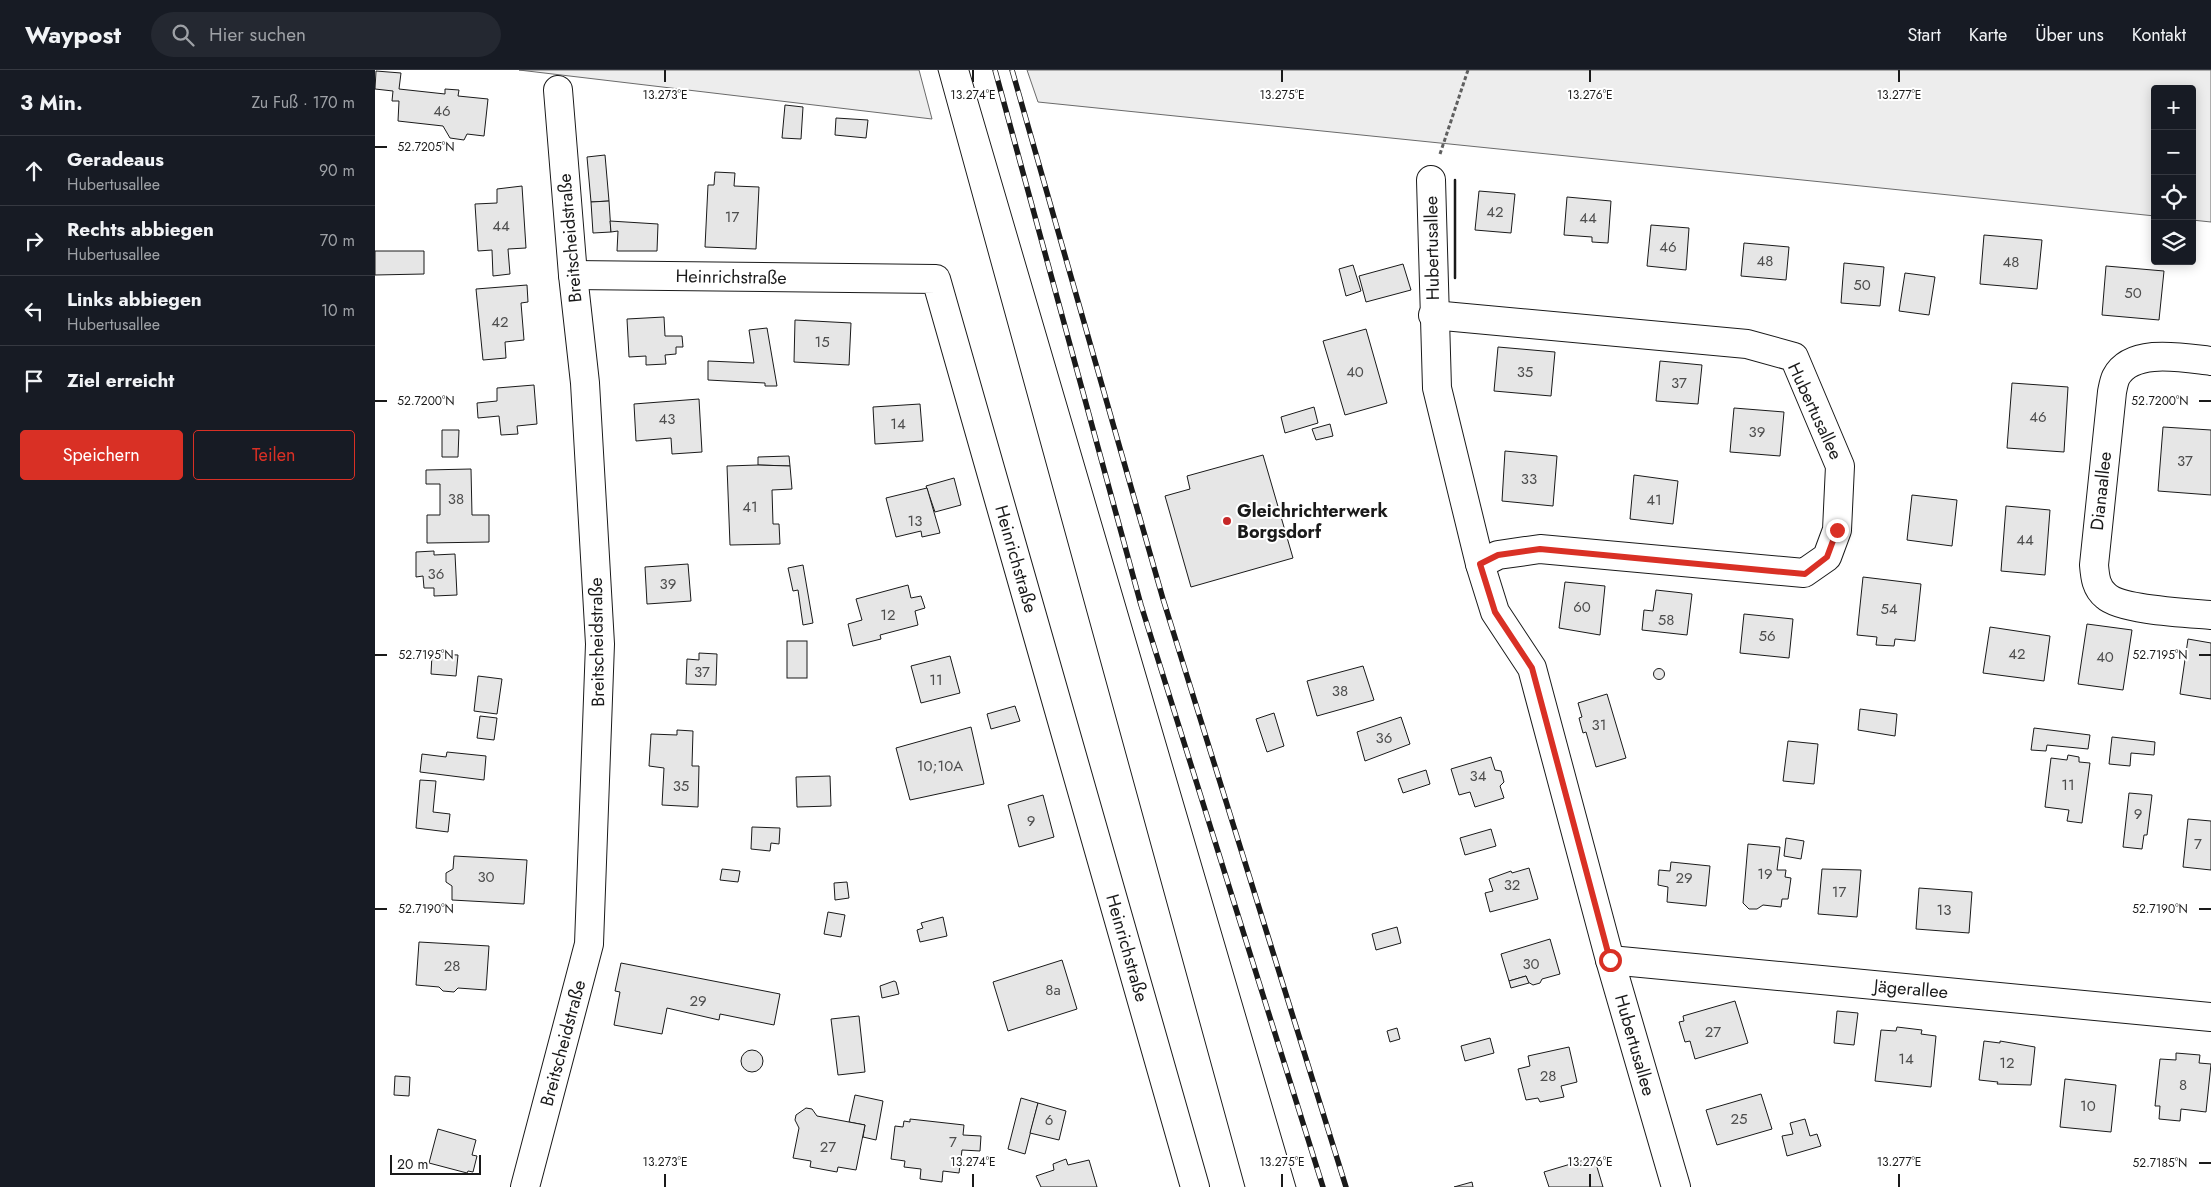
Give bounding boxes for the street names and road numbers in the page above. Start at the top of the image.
street label: Breitscheidstraße [551,172,589,304]
street label: Hubertusallee [1418,196,1446,300]
street label: Heinrichstraße [675,263,787,291]
street label: Hubertusallee [1781,358,1849,464]
street label: Dianaallee [2084,450,2118,532]
street label: Heinrichstraße [988,502,1044,616]
street label: Breitscheidstraße [583,577,611,707]
street label: Heinrichstraße [1099,891,1155,1005]
street label: Jägerallee [1871,973,1949,1005]
street label: Breitscheidstraße [534,977,592,1109]
street label: Hubertusallee [1608,991,1662,1099]

